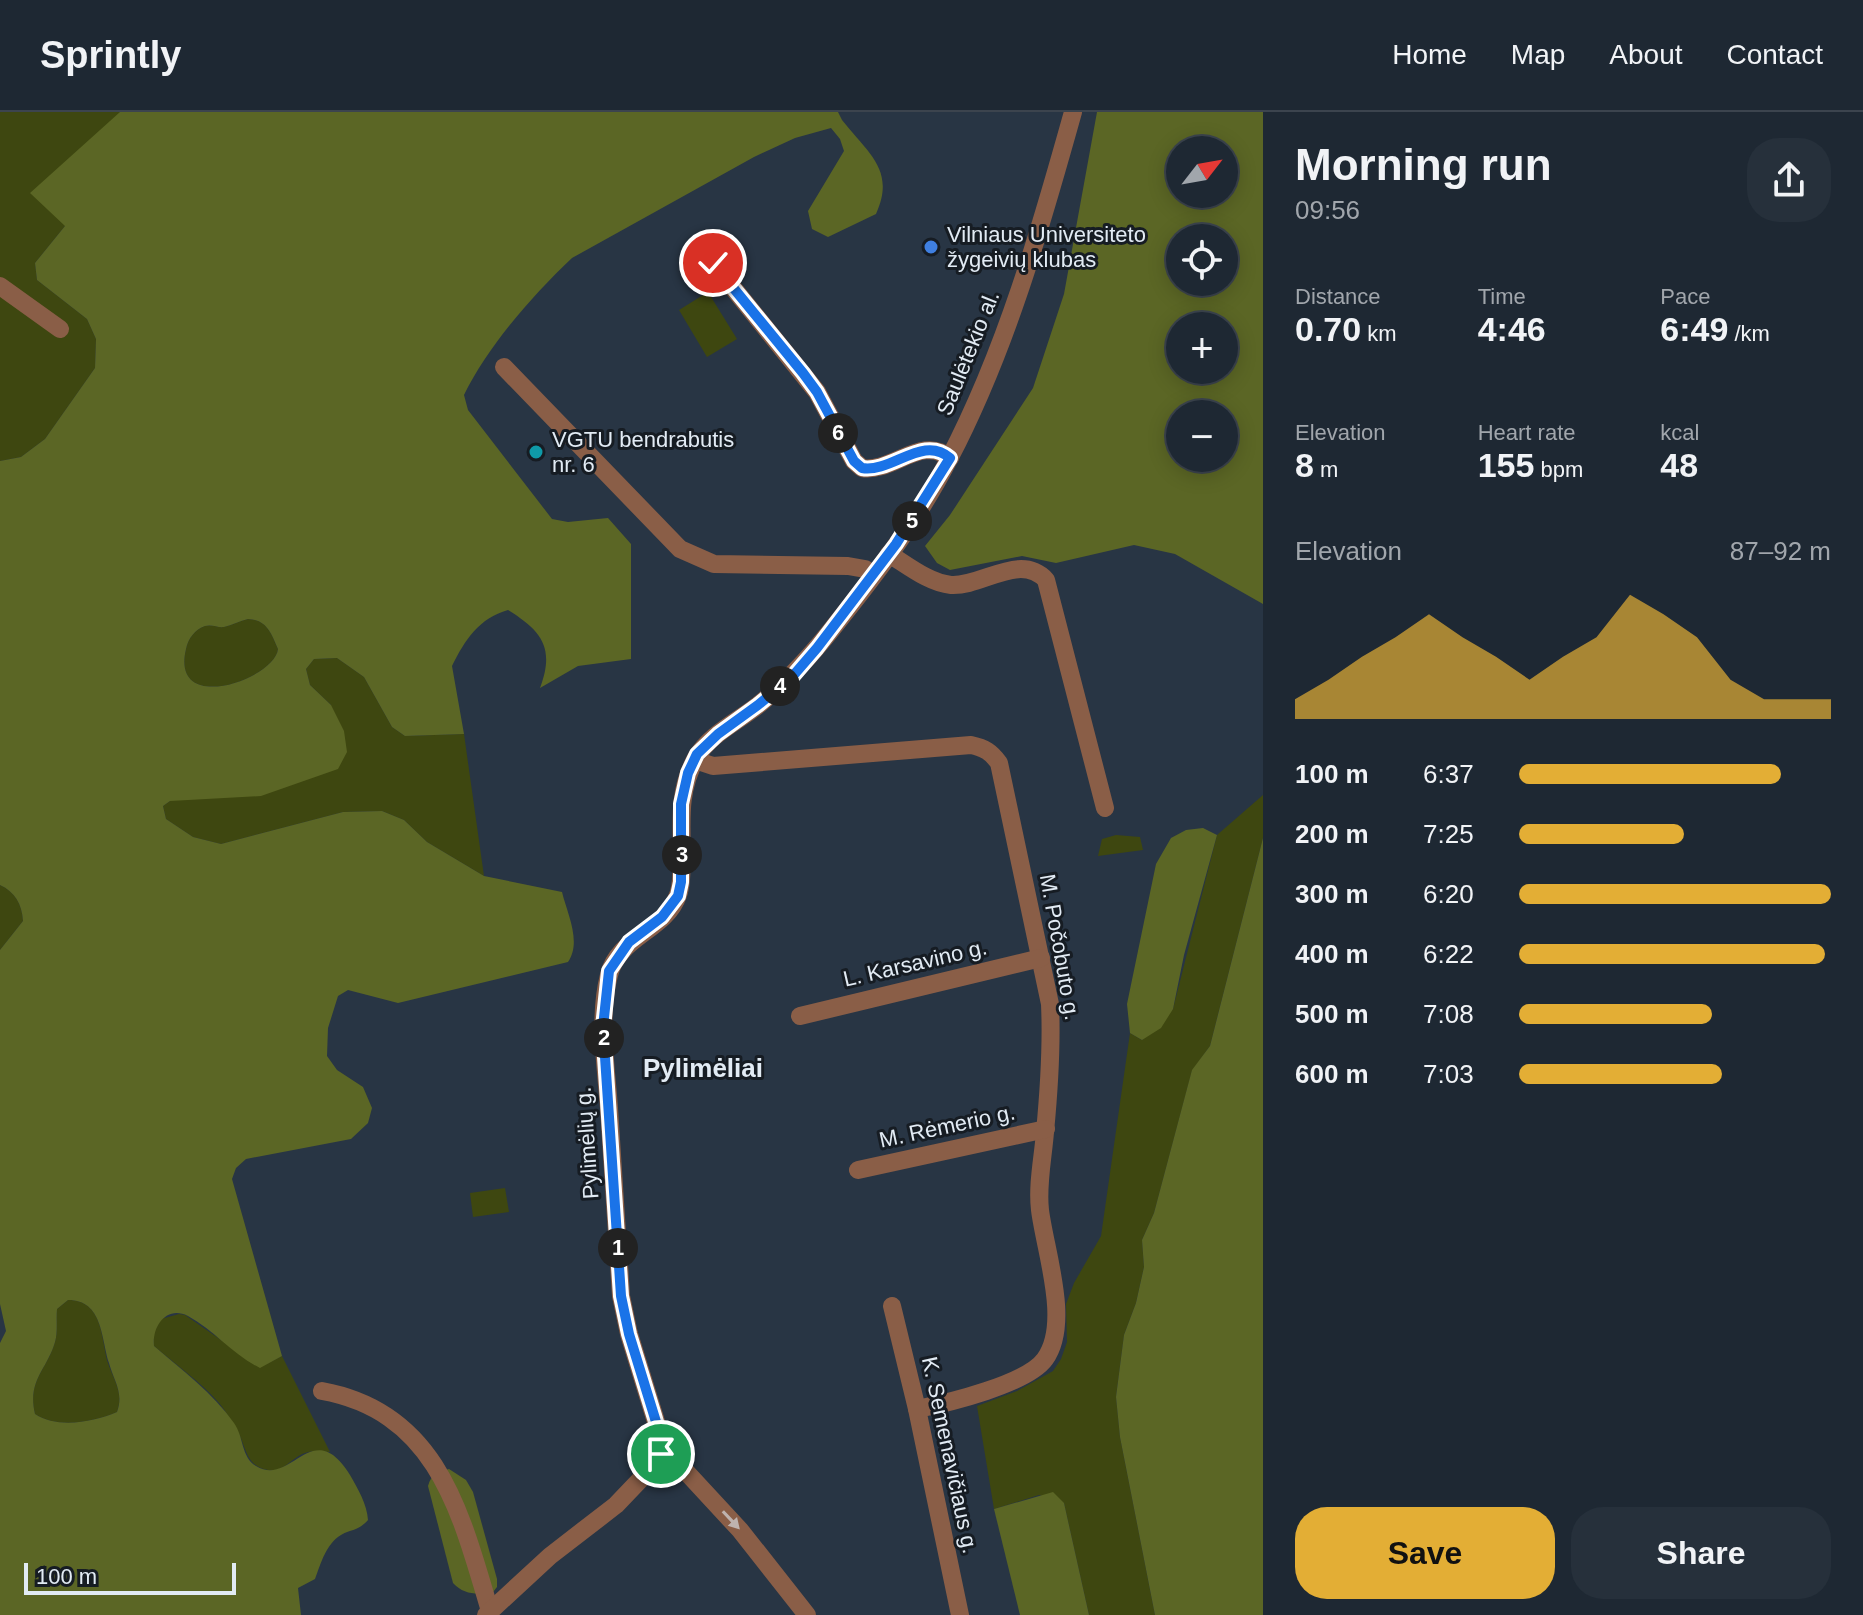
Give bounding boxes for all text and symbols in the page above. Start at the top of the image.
text: Sprintly [40,34,181,76]
text: Home [1392,39,1467,70]
text: Map [1511,39,1565,70]
text: About [1609,39,1683,70]
text: Contact [1727,39,1823,70]
north arrow [1166,136,1238,208]
map controls [1166,136,1238,472]
button: share [1747,138,1831,222]
text: Morning run [1295,140,1552,189]
text: 09:56 [1295,195,1360,225]
place label: Vilniaus Universiteto žygeivių klubas [947,222,1146,272]
button: locate [1166,224,1238,296]
pin [679,229,747,297]
marker: Vilniaus Universiteto žygeivių klubas [922,238,940,256]
icon: check [691,241,735,285]
text: Distance [1295,284,1381,309]
text: Time [1478,284,1526,309]
text: Pace [1660,284,1710,309]
street label: Saulėtekio al. [932,287,1004,419]
text: 0.70 [1295,310,1361,348]
text: 4:46 [1478,310,1546,348]
text: 6:49 [1660,310,1728,348]
button: + [1166,312,1238,384]
text: km [1361,321,1397,346]
text: /km [1728,321,1770,346]
button: − [1166,400,1238,472]
pin: 6 [818,413,858,453]
text: 6 [832,420,844,445]
text: Elevation [1295,420,1386,445]
text: Heart rate [1478,420,1575,445]
text: kcal [1660,420,1699,445]
place label: VGTU bendrabutis nr. 6 [552,427,734,477]
marker: VGTU bendrabutis nr. 6 [527,443,545,461]
text: 8 [1295,446,1314,484]
text: 155 [1478,446,1534,484]
text: 48 [1660,446,1698,484]
text: m [1314,457,1338,482]
text: bpm [1534,457,1583,482]
pin: 5 [892,501,932,541]
text: 5 [906,508,918,533]
text: Elevation [1295,536,1402,566]
text: 87–92 m [1730,536,1831,566]
pin: 4 [760,666,800,706]
text: 4 [774,673,786,698]
text: 100 m [1295,759,1369,789]
text: 6:37 [1423,759,1474,789]
text: 200 m [1295,819,1369,849]
text: 7:25 [1423,819,1474,849]
pin: 3 [662,835,702,875]
text: 3 [676,842,688,867]
street label: M. Počobuto g. [1035,872,1085,1022]
text: 300 m [1295,879,1369,909]
text: 6:20 [1423,879,1474,909]
street label: L. Karsavino g. [841,934,989,992]
text: 400 m [1295,939,1369,969]
text: 6:22 [1423,939,1474,969]
text: 500 m [1295,999,1369,1029]
text: 7:08 [1423,999,1474,1029]
pin: 2 [584,1018,624,1058]
text: 2 [598,1025,610,1050]
district label: Pylimėliai [643,1053,763,1083]
text: 600 m [1295,1059,1369,1089]
text: 7:03 [1423,1059,1474,1089]
street label: Pylimėlių g. [571,1086,603,1200]
street label: M. Rėmerio g. [877,1099,1017,1153]
pin: 1 [598,1228,638,1268]
text: 1 [612,1235,624,1260]
street label: K. Semenavičiaus g. [917,1354,983,1556]
pin [627,1420,695,1488]
icon: arrive [639,1432,683,1476]
button: Save [1295,1507,1555,1599]
button: Share [1571,1507,1831,1599]
one-way arrow [722,1511,740,1530]
scale bar [24,1559,236,1595]
text: 100 m [36,1564,97,1589]

